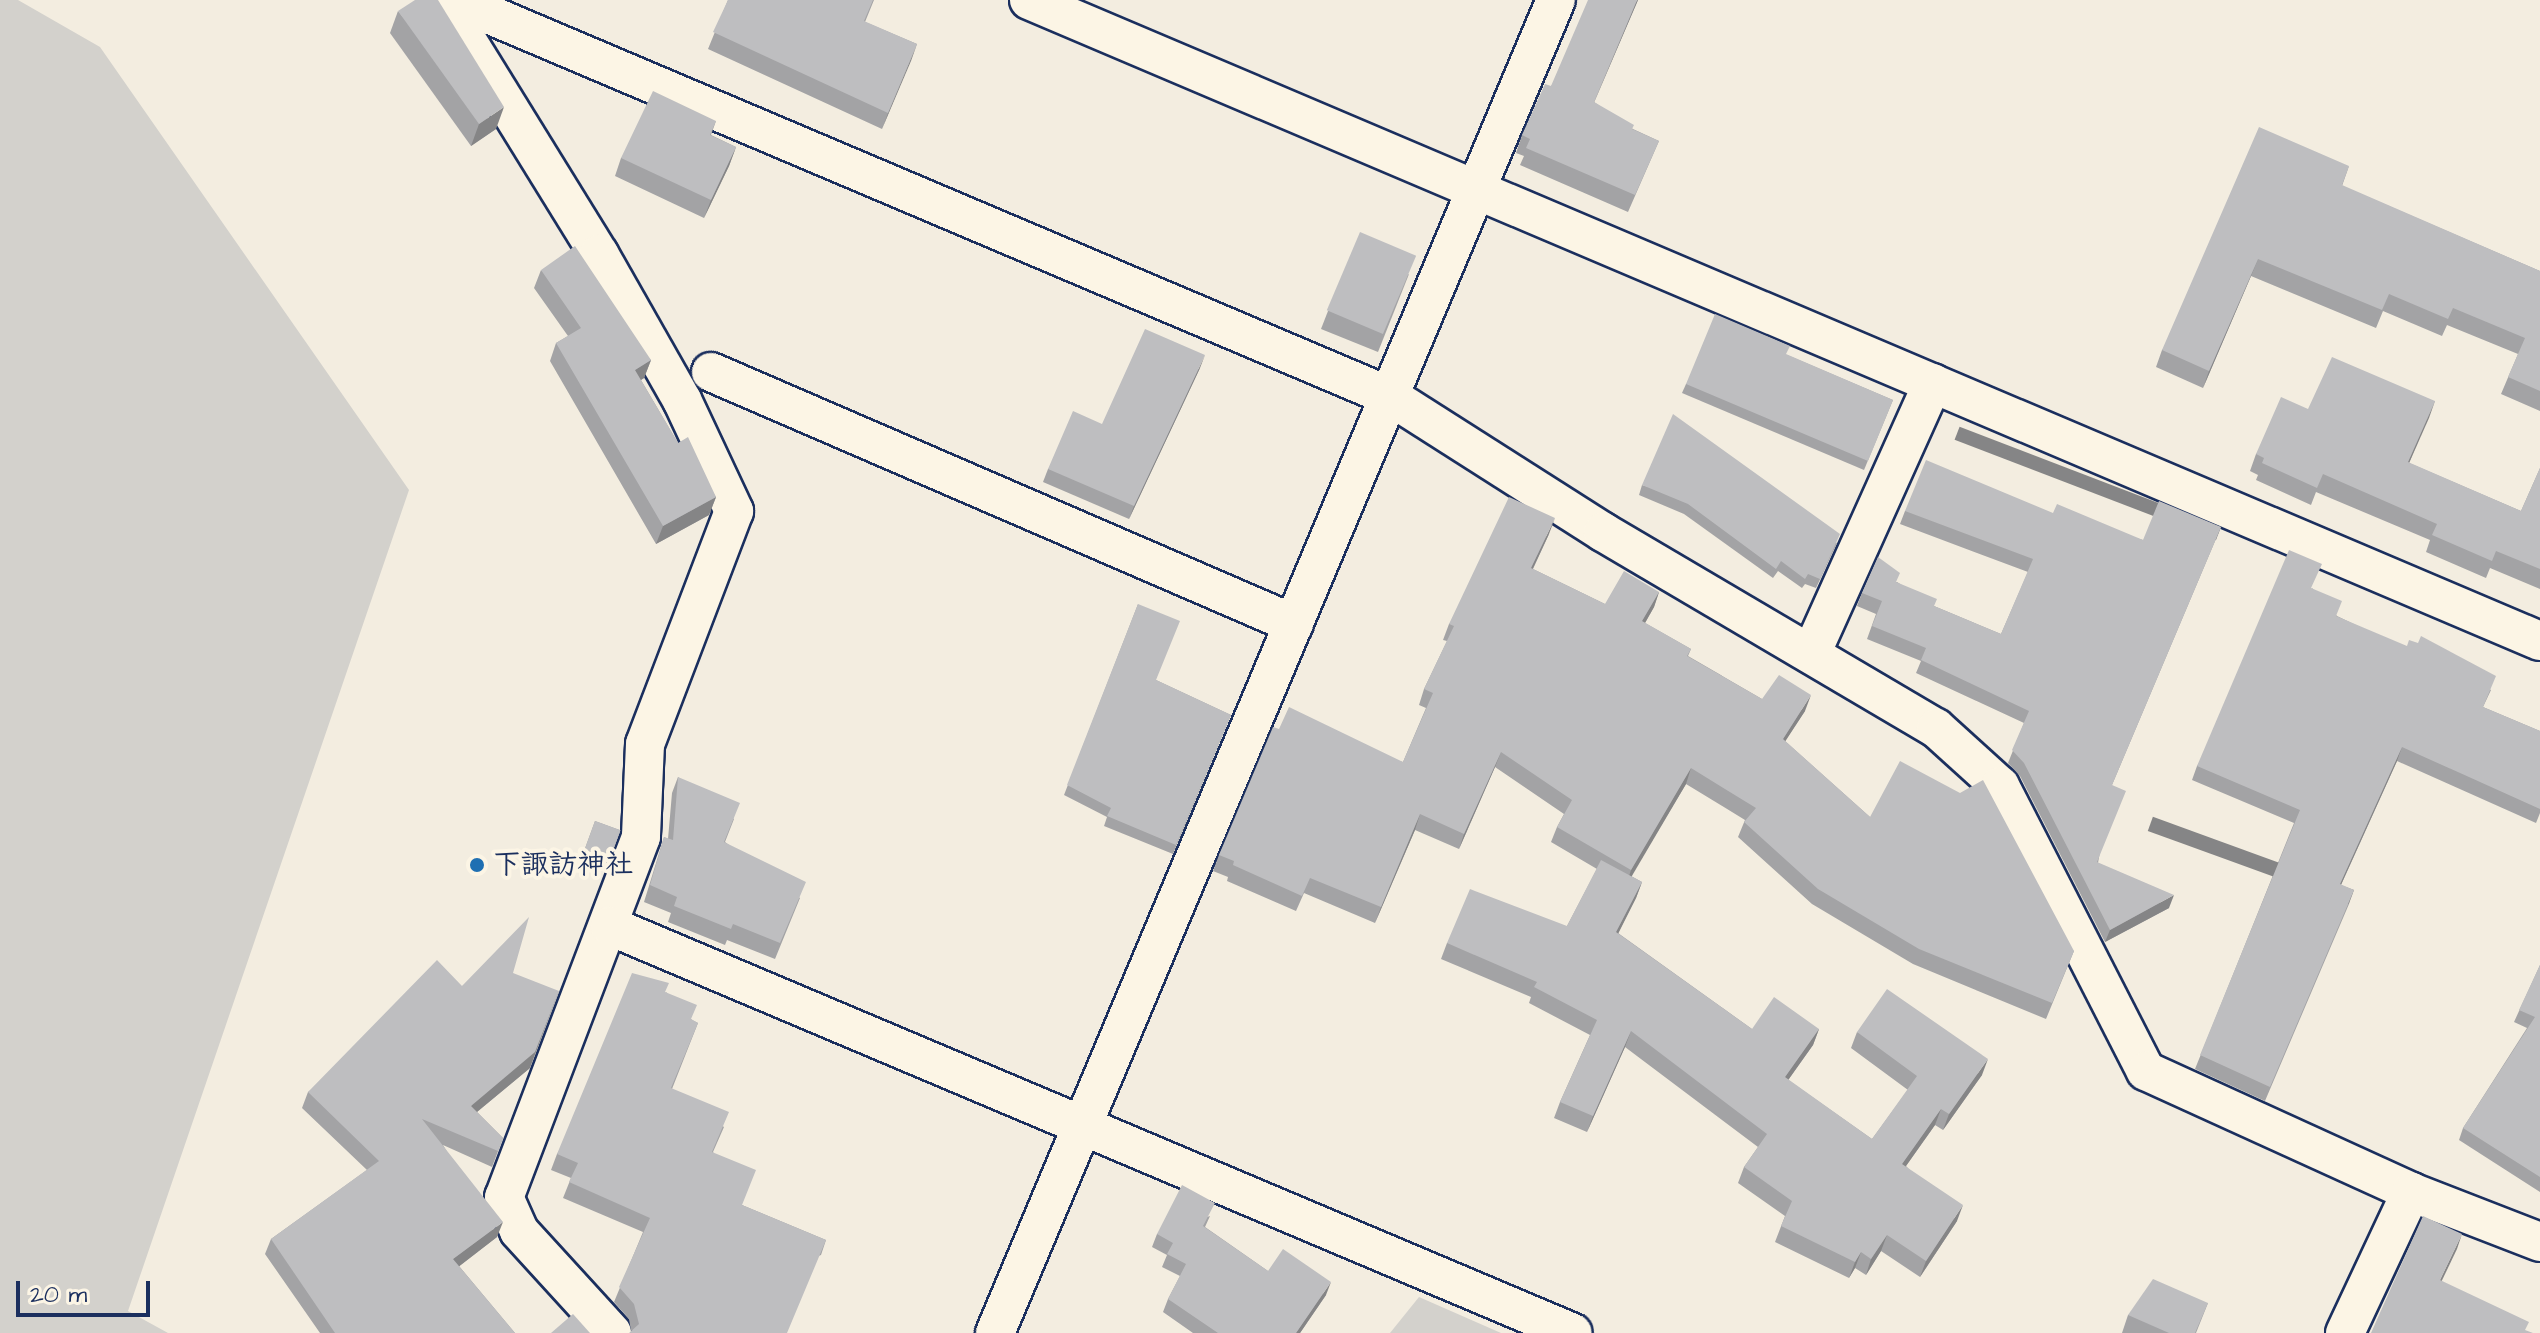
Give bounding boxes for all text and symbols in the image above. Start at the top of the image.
place label: 下諏訪神社 [493,848,633,882]
marker: 下諏訪神社 [468,856,486,874]
scale bar [20,1265,154,1315]
text: 20 m [30,1278,87,1312]

